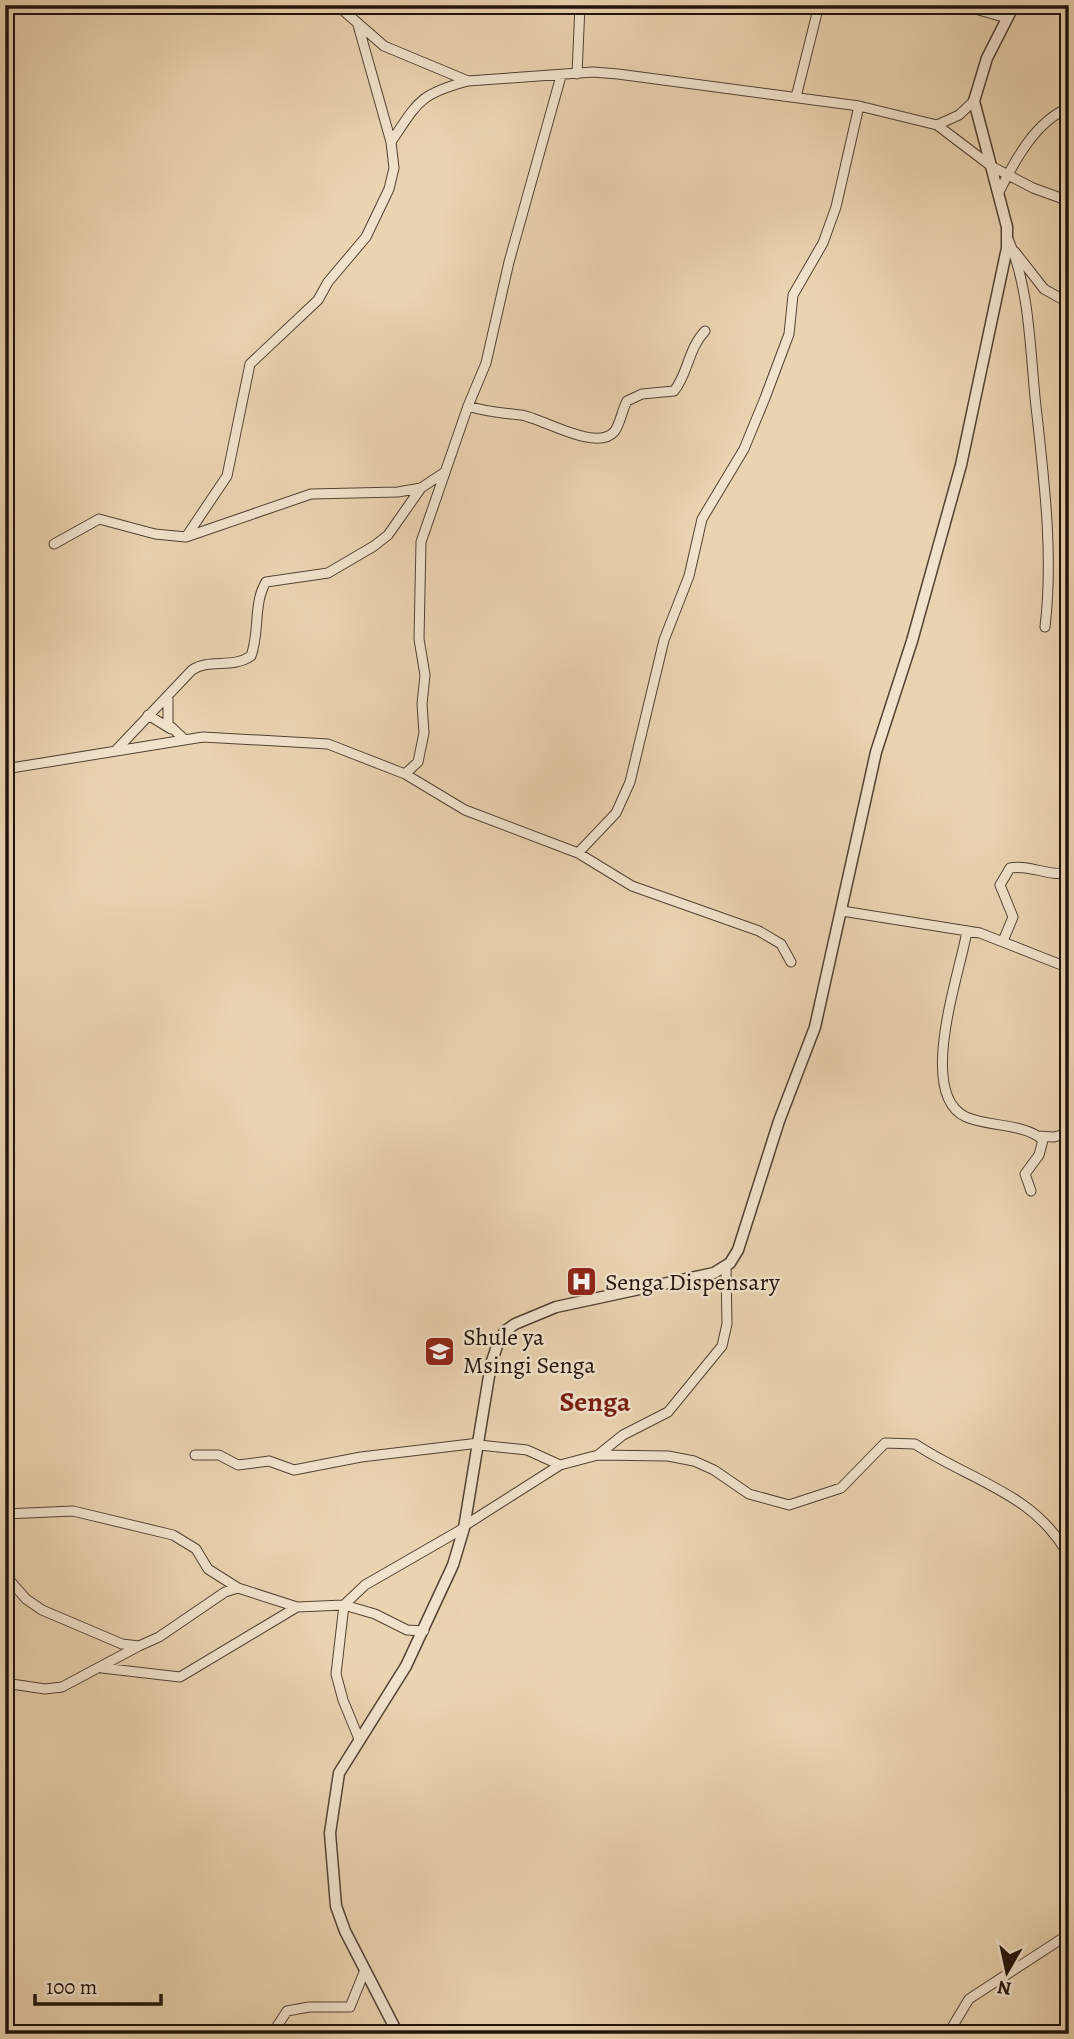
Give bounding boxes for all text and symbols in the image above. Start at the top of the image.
hospital icon: Senga Dispensary [565,1265,599,1299]
place label: Senga Dispensary [605,1266,780,1298]
place label: Shule ya Msingi Senga [463,1321,596,1381]
school or university icon: Shule ya Msingi Senga [423,1334,457,1368]
district label: Senga [560,1383,631,1421]
north arrow [972,1938,1042,2008]
scale bar [35,1962,161,2006]
text: 100 m [46,1973,97,2001]
text: N [995,1974,1013,2002]

